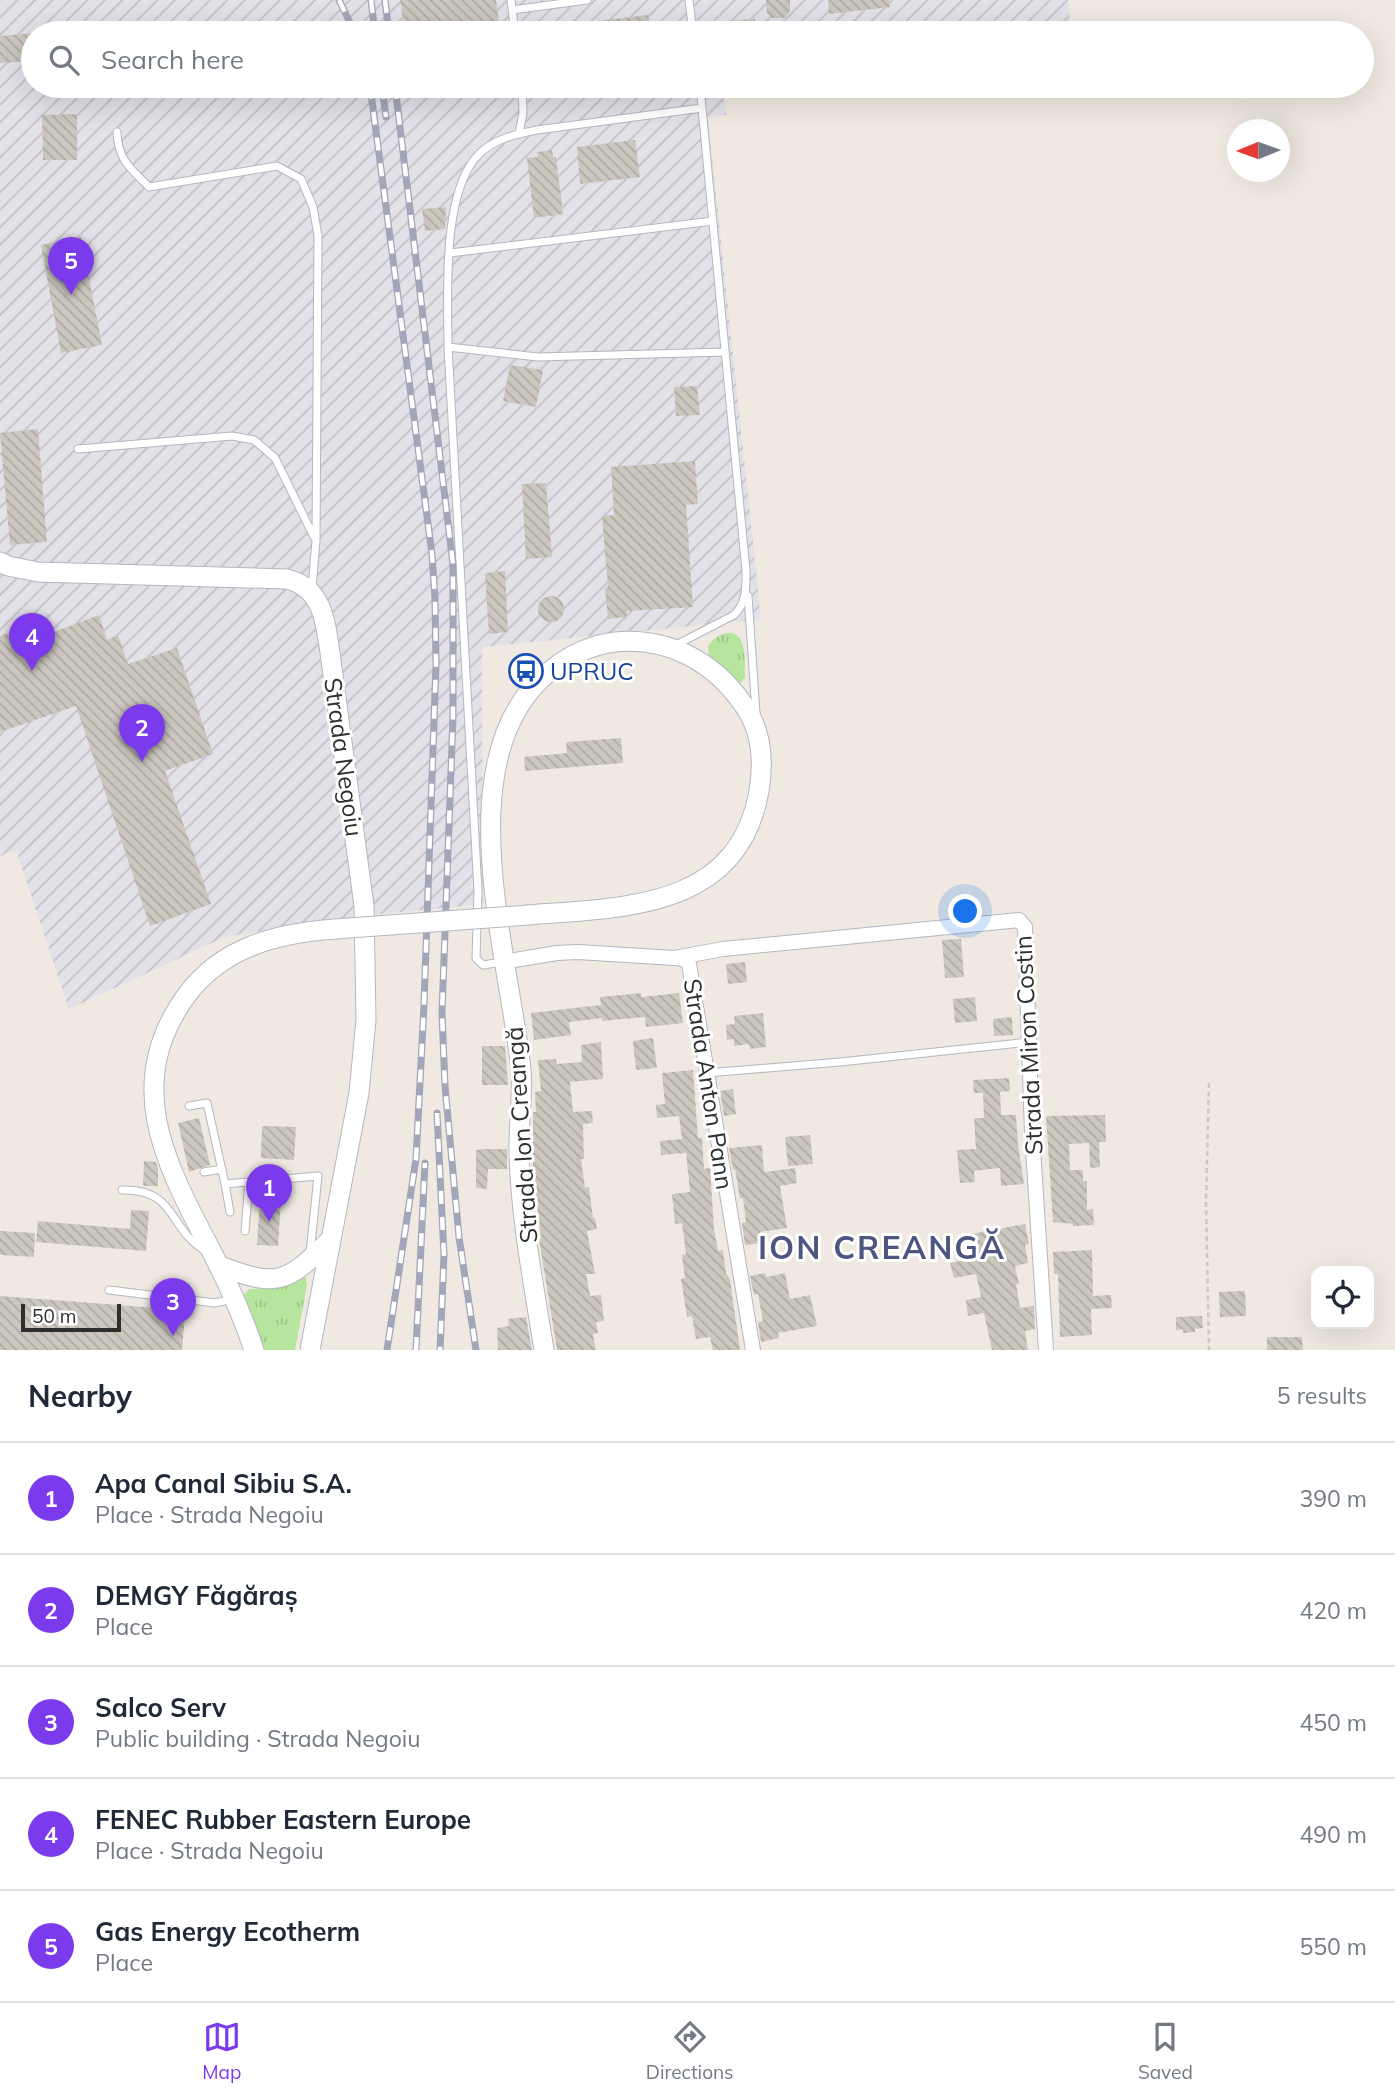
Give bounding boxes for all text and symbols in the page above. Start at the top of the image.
search box [21,21,1374,98]
icon: search [45,41,83,79]
text: Search here [101,43,244,76]
north arrow [1227,119,1290,182]
pin: 5 [48,237,94,295]
pin: 4 [9,613,55,671]
bus stop icon: UPRUC [507,652,545,690]
place label: UPRUC [550,656,634,686]
street label: Strada Negoiu [318,676,370,838]
pin: 2 [119,704,165,762]
your location [948,894,982,928]
street label: Strada Miron Costin [1007,935,1049,1155]
street label: Strada Anton Pann [678,976,740,1192]
street label: Strada Ion Creangă [498,1026,544,1244]
pin: 1 [246,1164,292,1222]
district label: ION CREANGĂ [758,1227,1006,1267]
map controls [1311,1266,1374,1329]
button: locate [1311,1266,1374,1329]
pin: 3 [150,1278,196,1336]
scale bar [21,1301,121,1333]
text: 50 m [32,1304,76,1328]
text: Nearby [28,1377,132,1415]
text: 5 results [1277,1381,1367,1410]
text: Apa Canal Sibiu S.A. [95,1467,352,1500]
text: 1 [44,1484,58,1513]
text: 390 m [1299,1484,1367,1513]
text: Place · Strada Negoiu [95,1500,324,1529]
text: DEMGY Făgăraș [95,1579,298,1612]
text: 2 [44,1596,58,1625]
text: 420 m [1299,1596,1367,1625]
text: Place [95,1612,153,1641]
text: Salco Serv [95,1691,226,1724]
text: 3 [44,1708,58,1737]
text: 450 m [1299,1708,1367,1737]
text: Public building · Strada Negoiu [95,1724,421,1753]
text: FENEC Rubber Eastern Europe [95,1803,471,1836]
text: 4 [44,1820,58,1849]
text: 490 m [1299,1820,1367,1849]
text: Place · Strada Negoiu [95,1836,324,1865]
text: Gas Energy Ecotherm [95,1915,360,1948]
text: 5 [44,1932,58,1961]
text: 550 m [1299,1932,1367,1961]
text: Place [95,1948,153,1977]
tab: Map [202,2018,241,2084]
tab: Directions [646,2018,734,2084]
tab: Saved [1138,2018,1193,2084]

